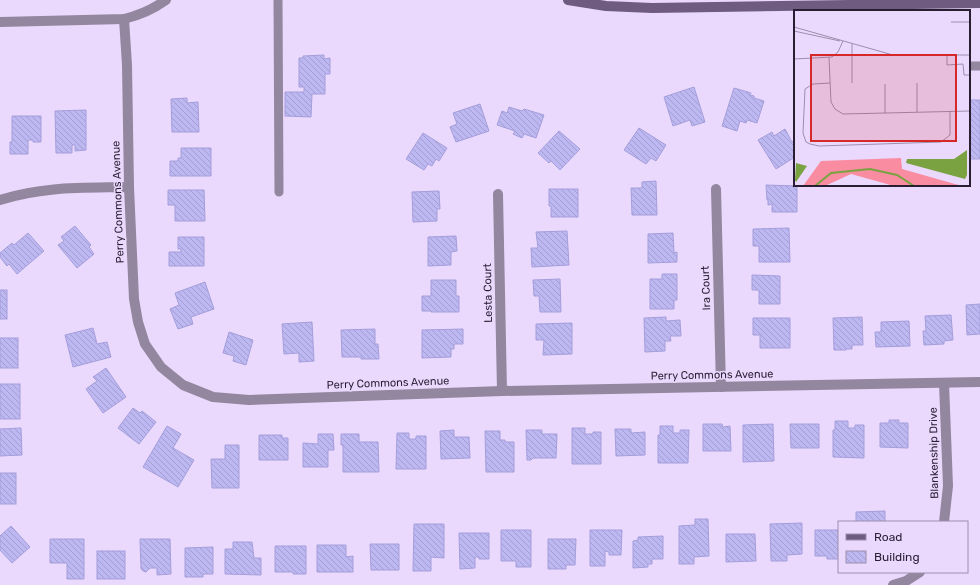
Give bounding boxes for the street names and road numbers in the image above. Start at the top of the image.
street label: Perry Commons Avenue [109,140,127,264]
street label: Lesta Court [481,262,495,323]
street label: Ira Court [699,265,713,311]
street label: Perry Commons Avenue [651,367,773,383]
street label: Perry Commons Avenue [326,374,450,392]
street label: Blankenship Drive [927,407,941,499]

